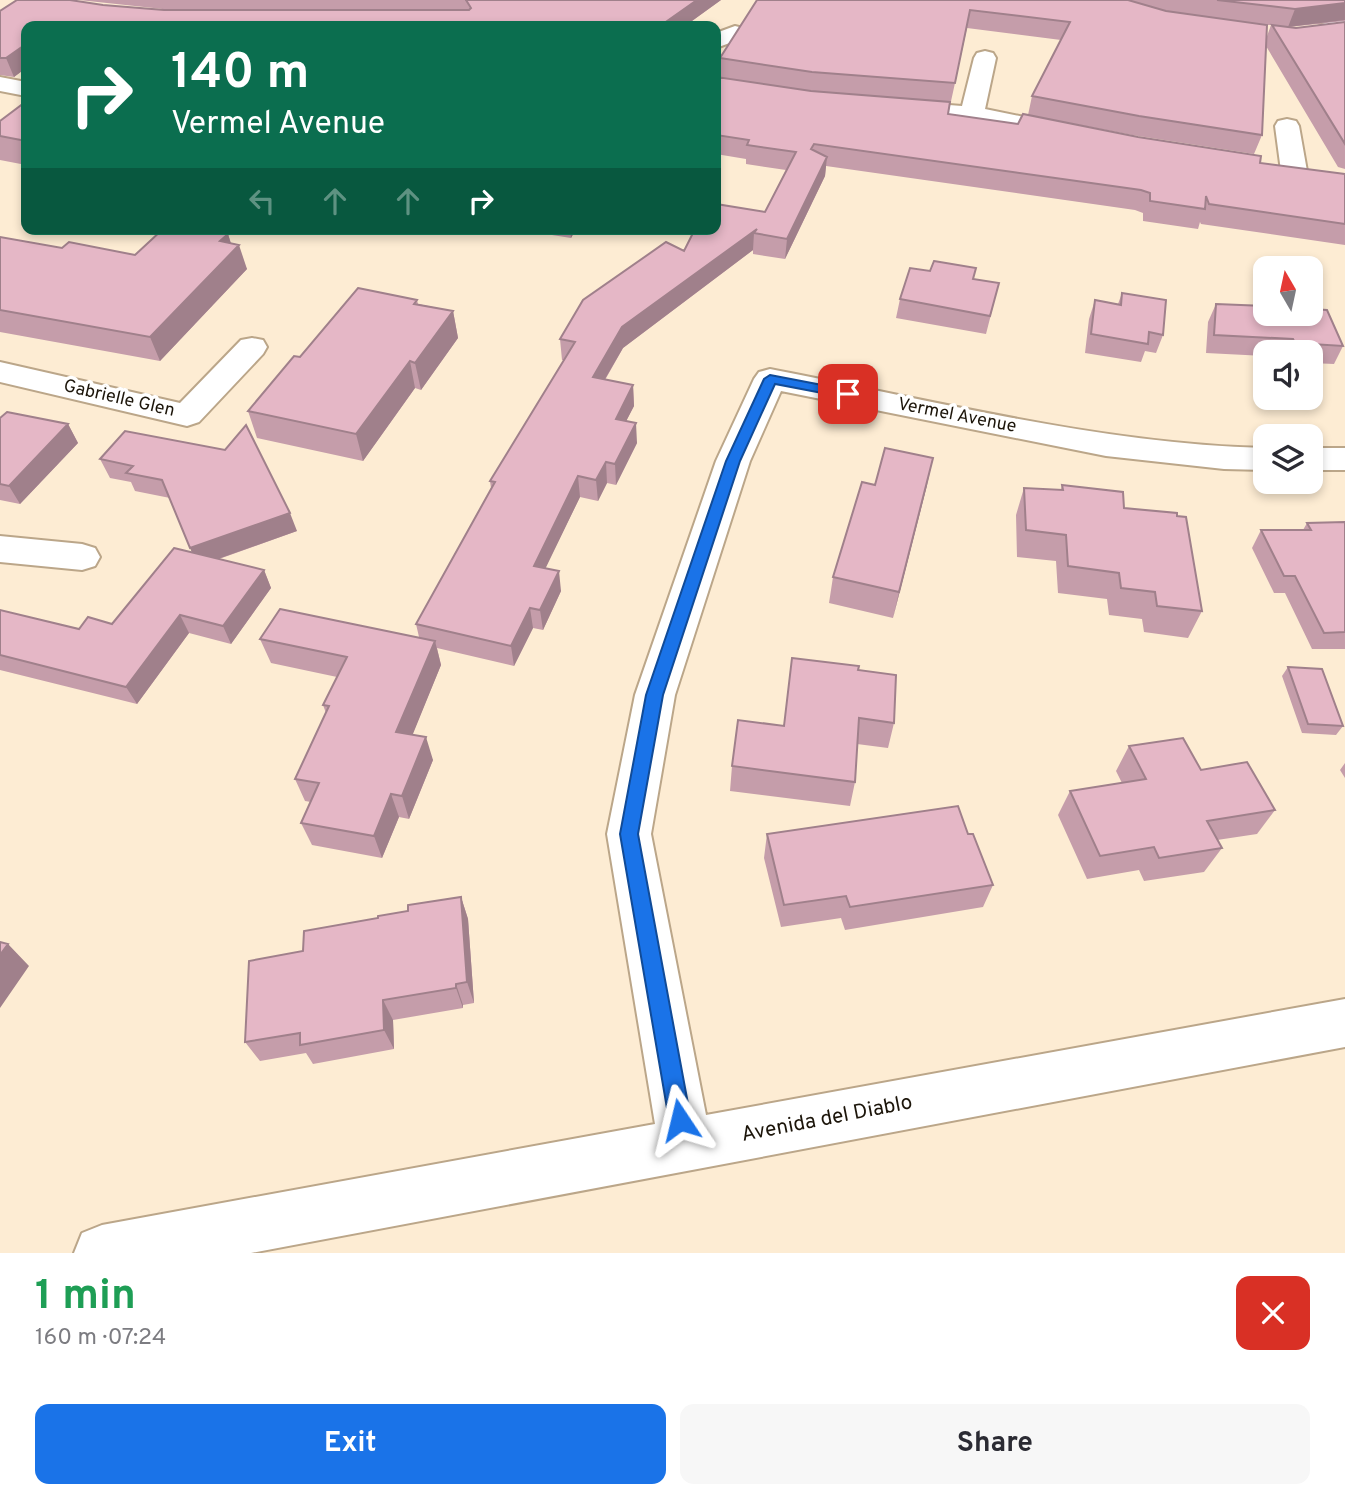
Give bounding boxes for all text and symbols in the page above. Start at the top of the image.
text: 140 m [171,44,310,106]
icon: right [56,49,147,140]
text: Vermel Avenue [171,105,385,145]
icon: left [243,182,281,220]
icon: ahead [316,182,354,220]
icon: ahead [389,182,427,220]
icon: right [462,182,500,220]
north arrow [1253,256,1323,326]
map controls [1253,256,1323,494]
button: sound [1253,340,1323,410]
pin [818,364,878,424]
street label: Gabrielle Glen [61,375,177,423]
icon: arrive [829,375,867,413]
street label: Vermel Avenue [896,393,1018,439]
button: layers [1253,424,1323,494]
position arrow [643,1083,717,1157]
street label: Avenida del Diablo [739,1089,915,1149]
text: 1 min [35,1271,136,1324]
button: close [1236,1276,1310,1350]
text: 160 m · 07:24 [35,1324,166,1353]
button: Exit [35,1404,666,1484]
button: Share [680,1404,1310,1484]

